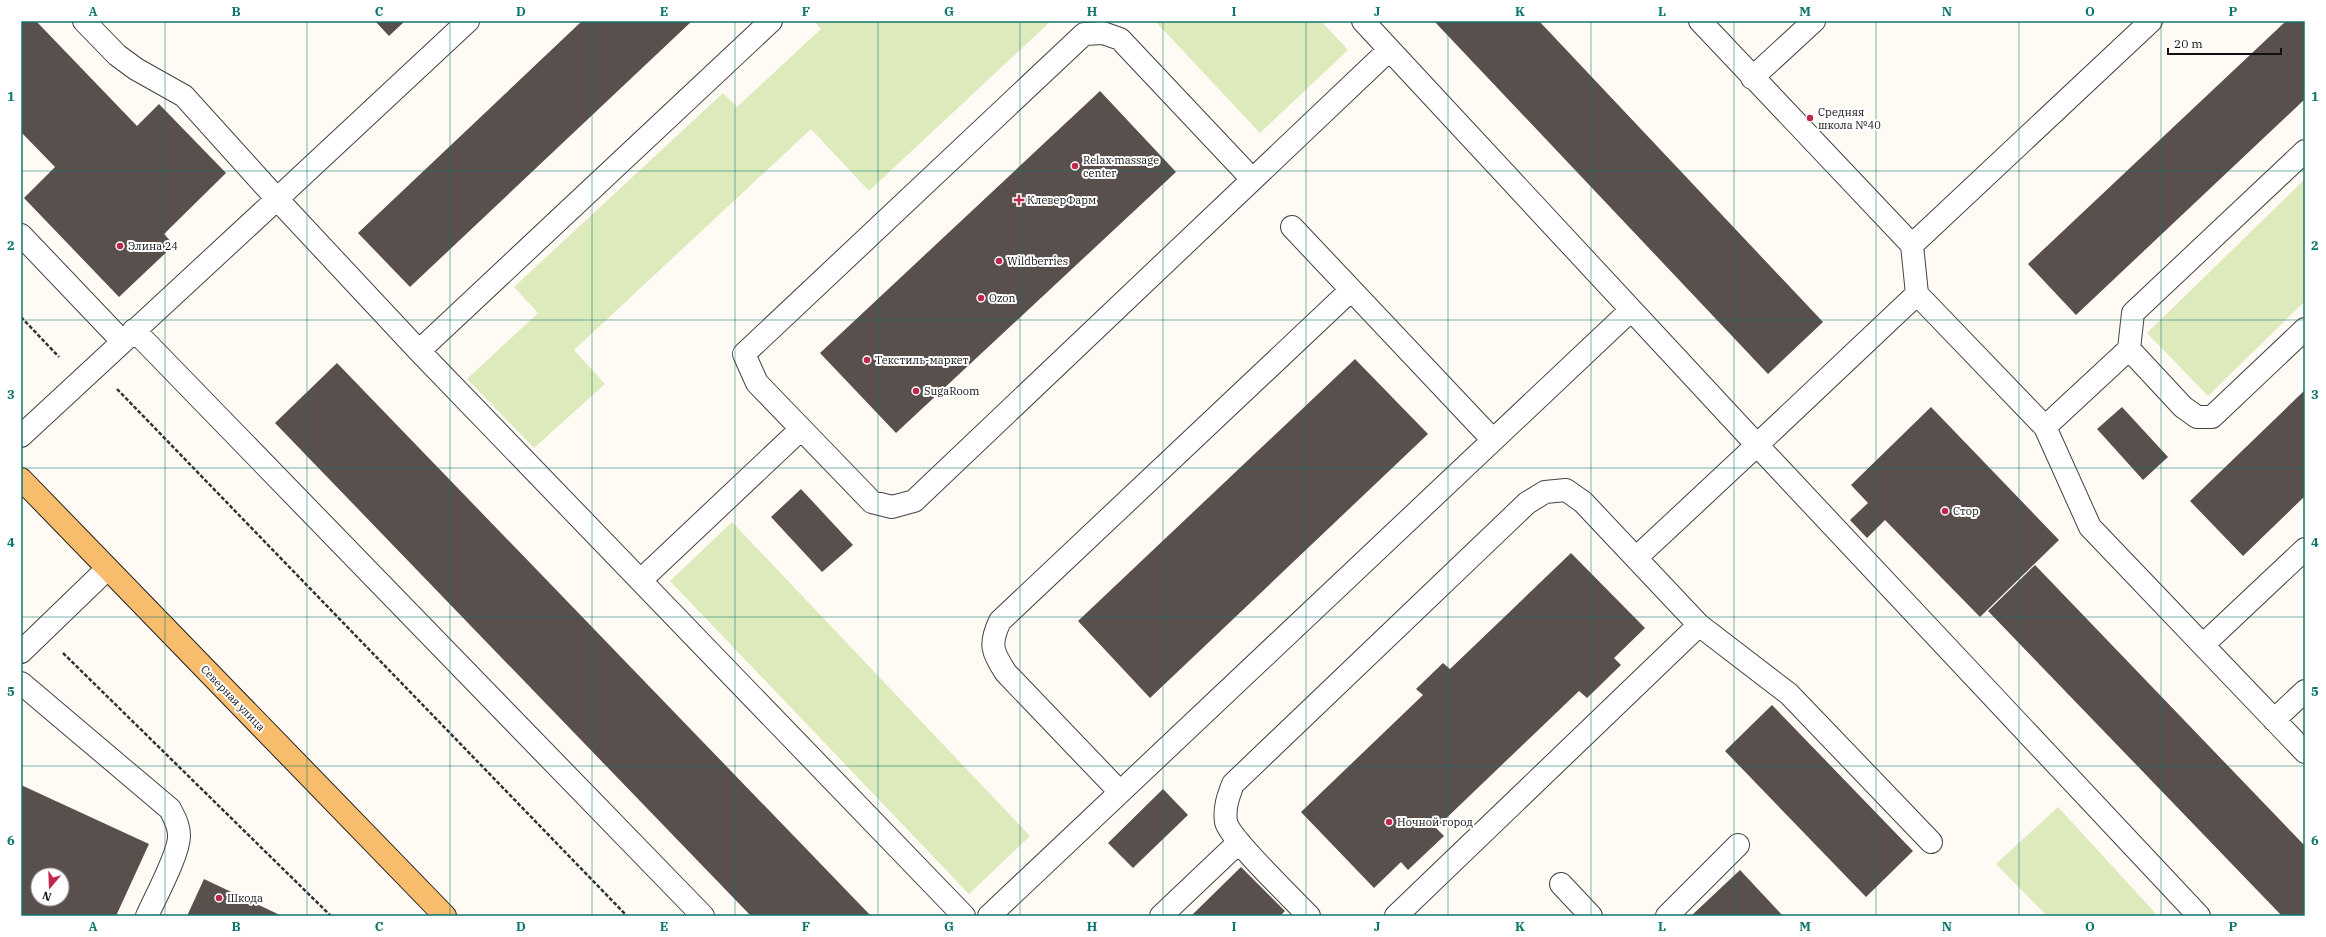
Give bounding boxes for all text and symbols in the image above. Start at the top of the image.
text: A [88,3,98,20]
text: B [231,3,241,20]
text: C [375,3,384,20]
text: D [516,3,526,20]
text: E [660,3,668,20]
text: F [802,3,810,20]
text: G [944,3,954,20]
text: H [1087,3,1098,20]
text: I [1232,3,1237,20]
text: J [1374,3,1381,20]
text: K [1515,3,1525,20]
text: L [1658,3,1666,20]
text: M [1799,3,1811,20]
text: N [1942,3,1952,20]
text: O [2085,3,2095,20]
text: P [2229,3,2238,20]
scale bar [2168,30,2281,56]
text: 20 m [2174,36,2203,51]
text: 1 [7,88,15,105]
text: 1 [2311,88,2319,105]
place label: Средняя школа №40 [1818,105,1881,132]
marker: Средняя школа №40 [1805,113,1815,123]
place label: Relax massage center [1083,153,1159,180]
marker: Relax massage center [1070,161,1080,171]
place label: КлеверФарм [1027,193,1096,207]
marker: КлеверФарм [1014,195,1024,205]
text: 2 [7,237,15,254]
text: 2 [2311,237,2319,254]
place label: Элина 24 [128,239,178,253]
marker: Элина 24 [115,241,125,251]
place label: Wildberries [1007,254,1068,268]
marker: Wildberries [994,256,1004,266]
place label: Ozon [989,291,1016,305]
marker: Ozon [976,293,986,303]
place label: Текстиль-маркет [875,353,969,367]
marker: Текстиль-маркет [862,355,872,365]
place label: SugaRoom [924,384,980,398]
text: 3 [7,386,15,403]
marker: SugaRoom [911,386,921,396]
text: 3 [2311,386,2319,403]
place label: Стор [1953,504,1979,518]
marker: Стор [1940,506,1950,516]
text: 4 [7,534,15,551]
text: 4 [2311,534,2319,551]
street label: Северная улица [198,662,268,734]
text: 5 [7,683,15,700]
text: 5 [2311,683,2319,700]
place label: Ночной город [1397,815,1473,829]
marker: Ночной город [1384,817,1394,827]
text: 6 [7,832,15,849]
text: 6 [2311,832,2319,849]
north arrow [30,867,70,907]
text: N [40,888,53,904]
place label: Шкода [227,891,263,905]
marker: Шкода [214,893,224,903]
text: A [88,918,98,935]
text: B [231,918,241,935]
text: C [375,918,384,935]
text: D [516,918,526,935]
text: E [660,918,668,935]
text: F [802,918,810,935]
text: G [944,918,954,935]
text: H [1087,918,1098,935]
text: I [1232,918,1237,935]
text: J [1374,918,1381,935]
text: K [1515,918,1525,935]
text: L [1658,918,1666,935]
text: M [1799,918,1811,935]
text: N [1942,918,1952,935]
text: O [2085,918,2095,935]
text: P [2229,918,2238,935]

